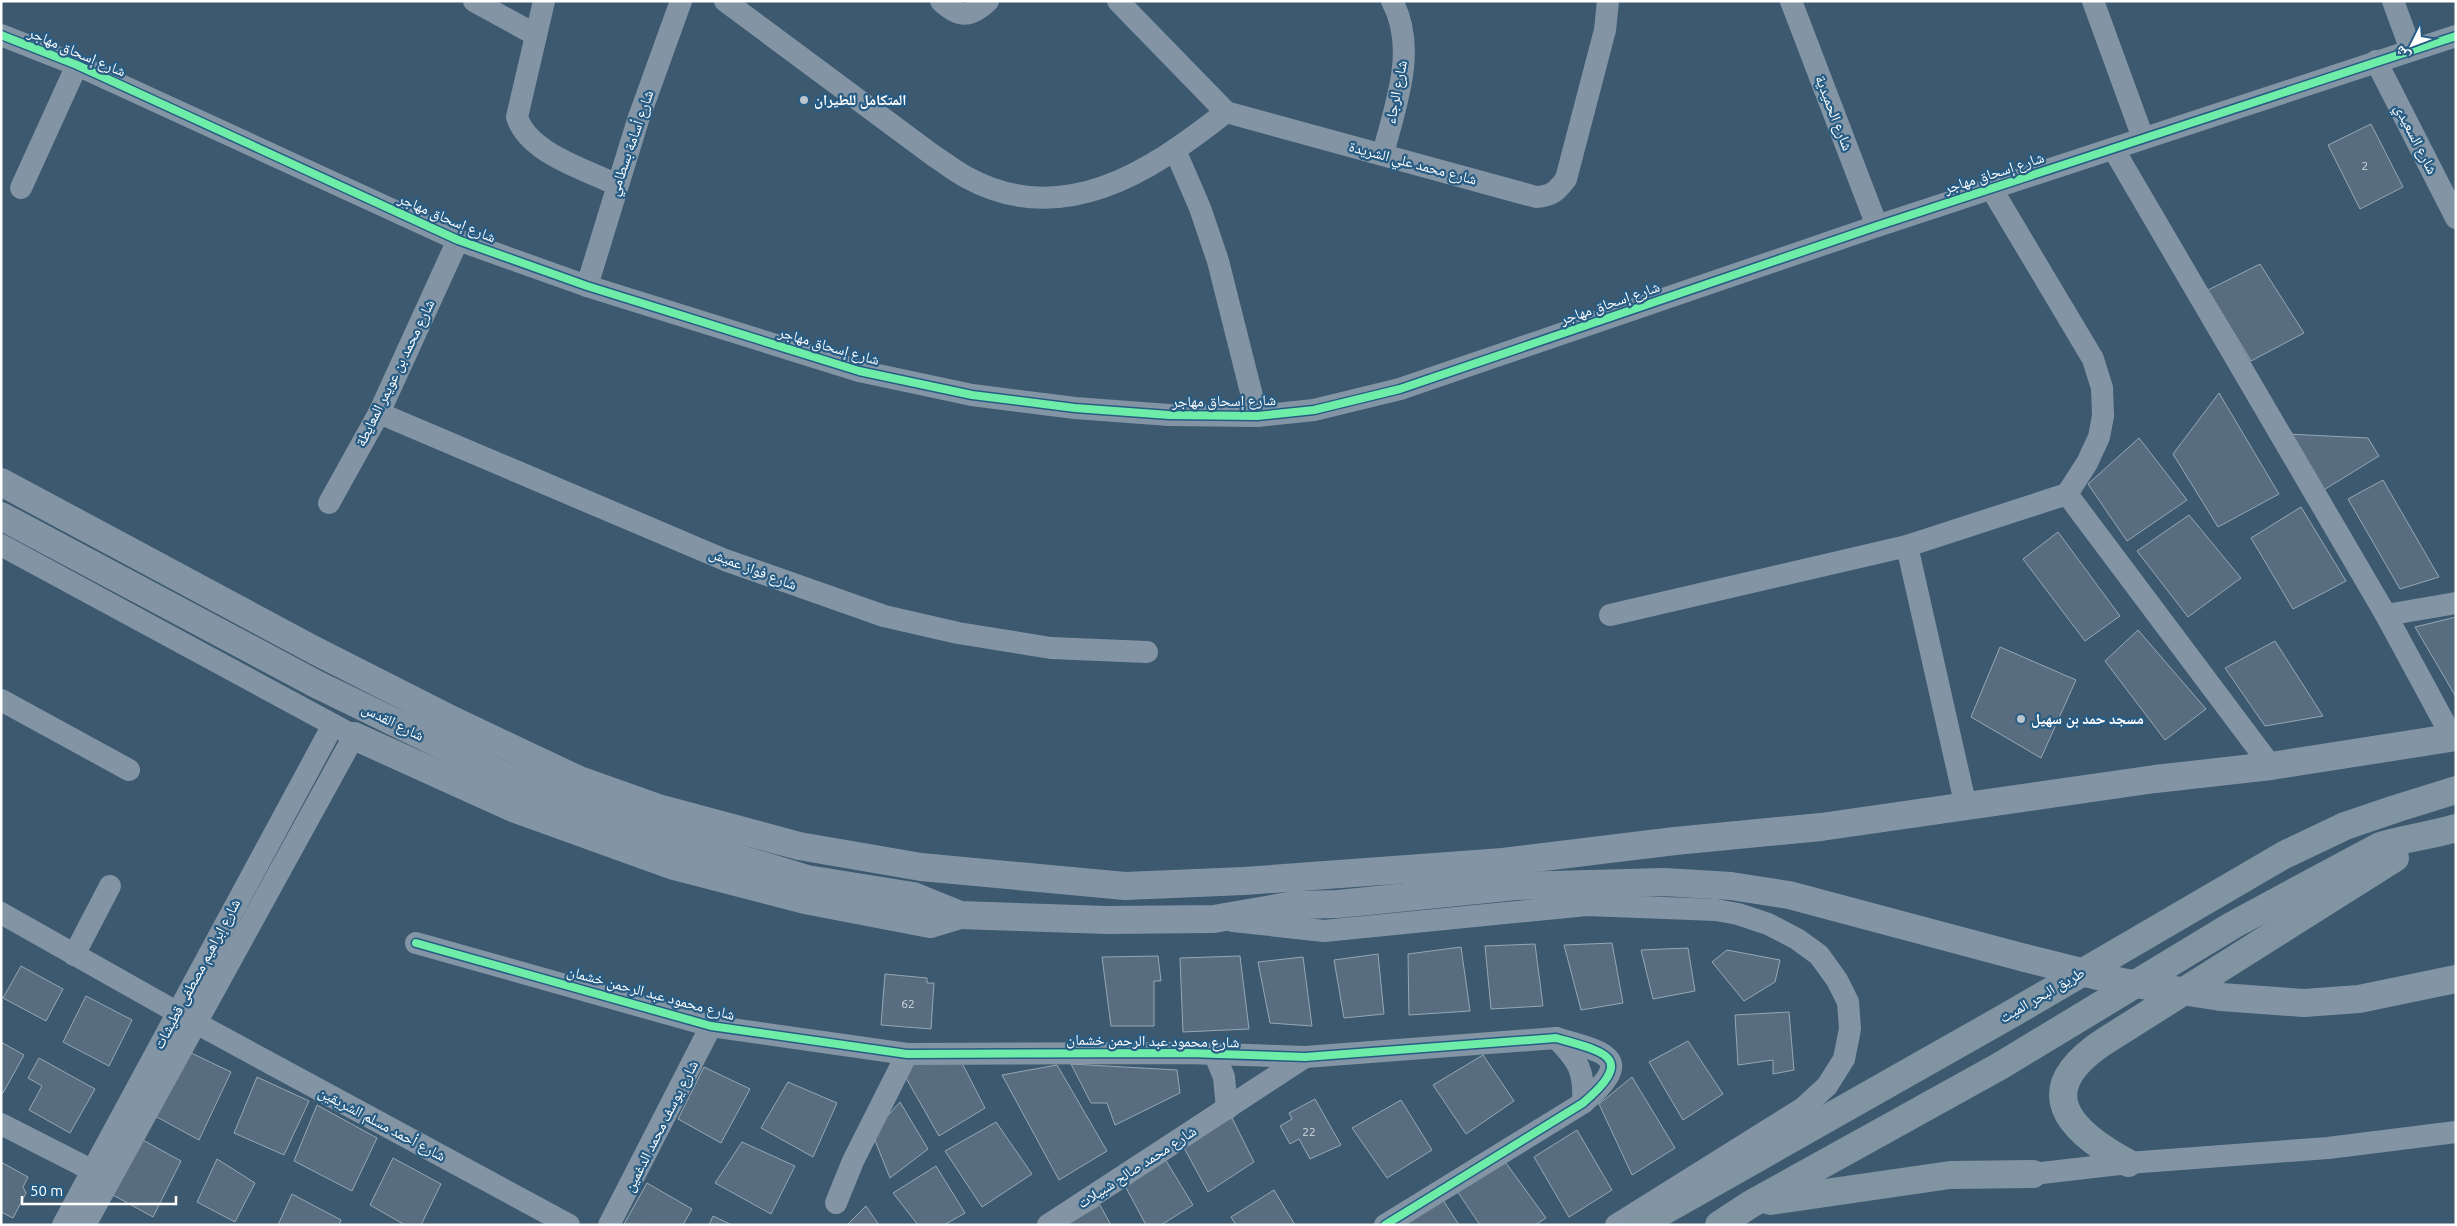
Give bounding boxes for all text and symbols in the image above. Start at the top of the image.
north arrow [2387,20,2437,70]
street label: شارع إسحاق مهاجر [24,23,129,82]
text: ش [2391,42,2414,65]
street label: شارع الرجاء [1381,58,1412,126]
street label: شارع الحميدية [1810,73,1857,154]
street label: شارع أسامة بسطامي [604,88,660,199]
place label: المتكامل للطيران [814,91,907,109]
marker: المتكامل للطيران [798,94,810,106]
street label: شارع السعيدي [2388,101,2441,179]
street label: شارع محمد علي الشريدة [1346,137,1479,191]
street label: شارع إسحاق مهاجر [1941,148,2047,199]
house number: 2 [2362,159,2368,172]
street label: شارع إسحاق مهاجر [394,189,499,248]
street label: شارع إسحاق مهاجر [1557,277,1663,330]
street label: شارع محمد بن عويمر المعايطة [351,296,439,450]
street label: شارع إسحاق مهاجر [775,323,882,370]
street label: شارع إسحاق مهاجر [1171,391,1276,412]
street label: شارع فواز عميش [706,544,800,595]
street label: شارع القدس [359,699,427,746]
place label: مسجد حمد بن سهيل [2031,710,2144,728]
marker: مسجد حمد بن سهيل [2015,713,2027,725]
street label: شارع إبراهيم مصطفى قطيشات [150,896,245,1053]
street label: شارع محمود عبد الرحمن خشمان [565,962,737,1025]
street label: طريق البحر الميت [1996,963,2088,1028]
house number: 62 [901,997,915,1010]
street label: شارع محمود عبد الرحمن خشمان [1066,1030,1240,1053]
street label: شارع يوسف محمد الدغمين [620,1057,703,1195]
street label: شارع أحمد مسلم الشريقين [315,1083,449,1166]
street label: شارع محمد صالح شبيلات [1074,1122,1200,1213]
house number: 22 [1302,1125,1316,1138]
scale bar [22,1174,176,1206]
text: 50 m [30,1182,63,1199]

